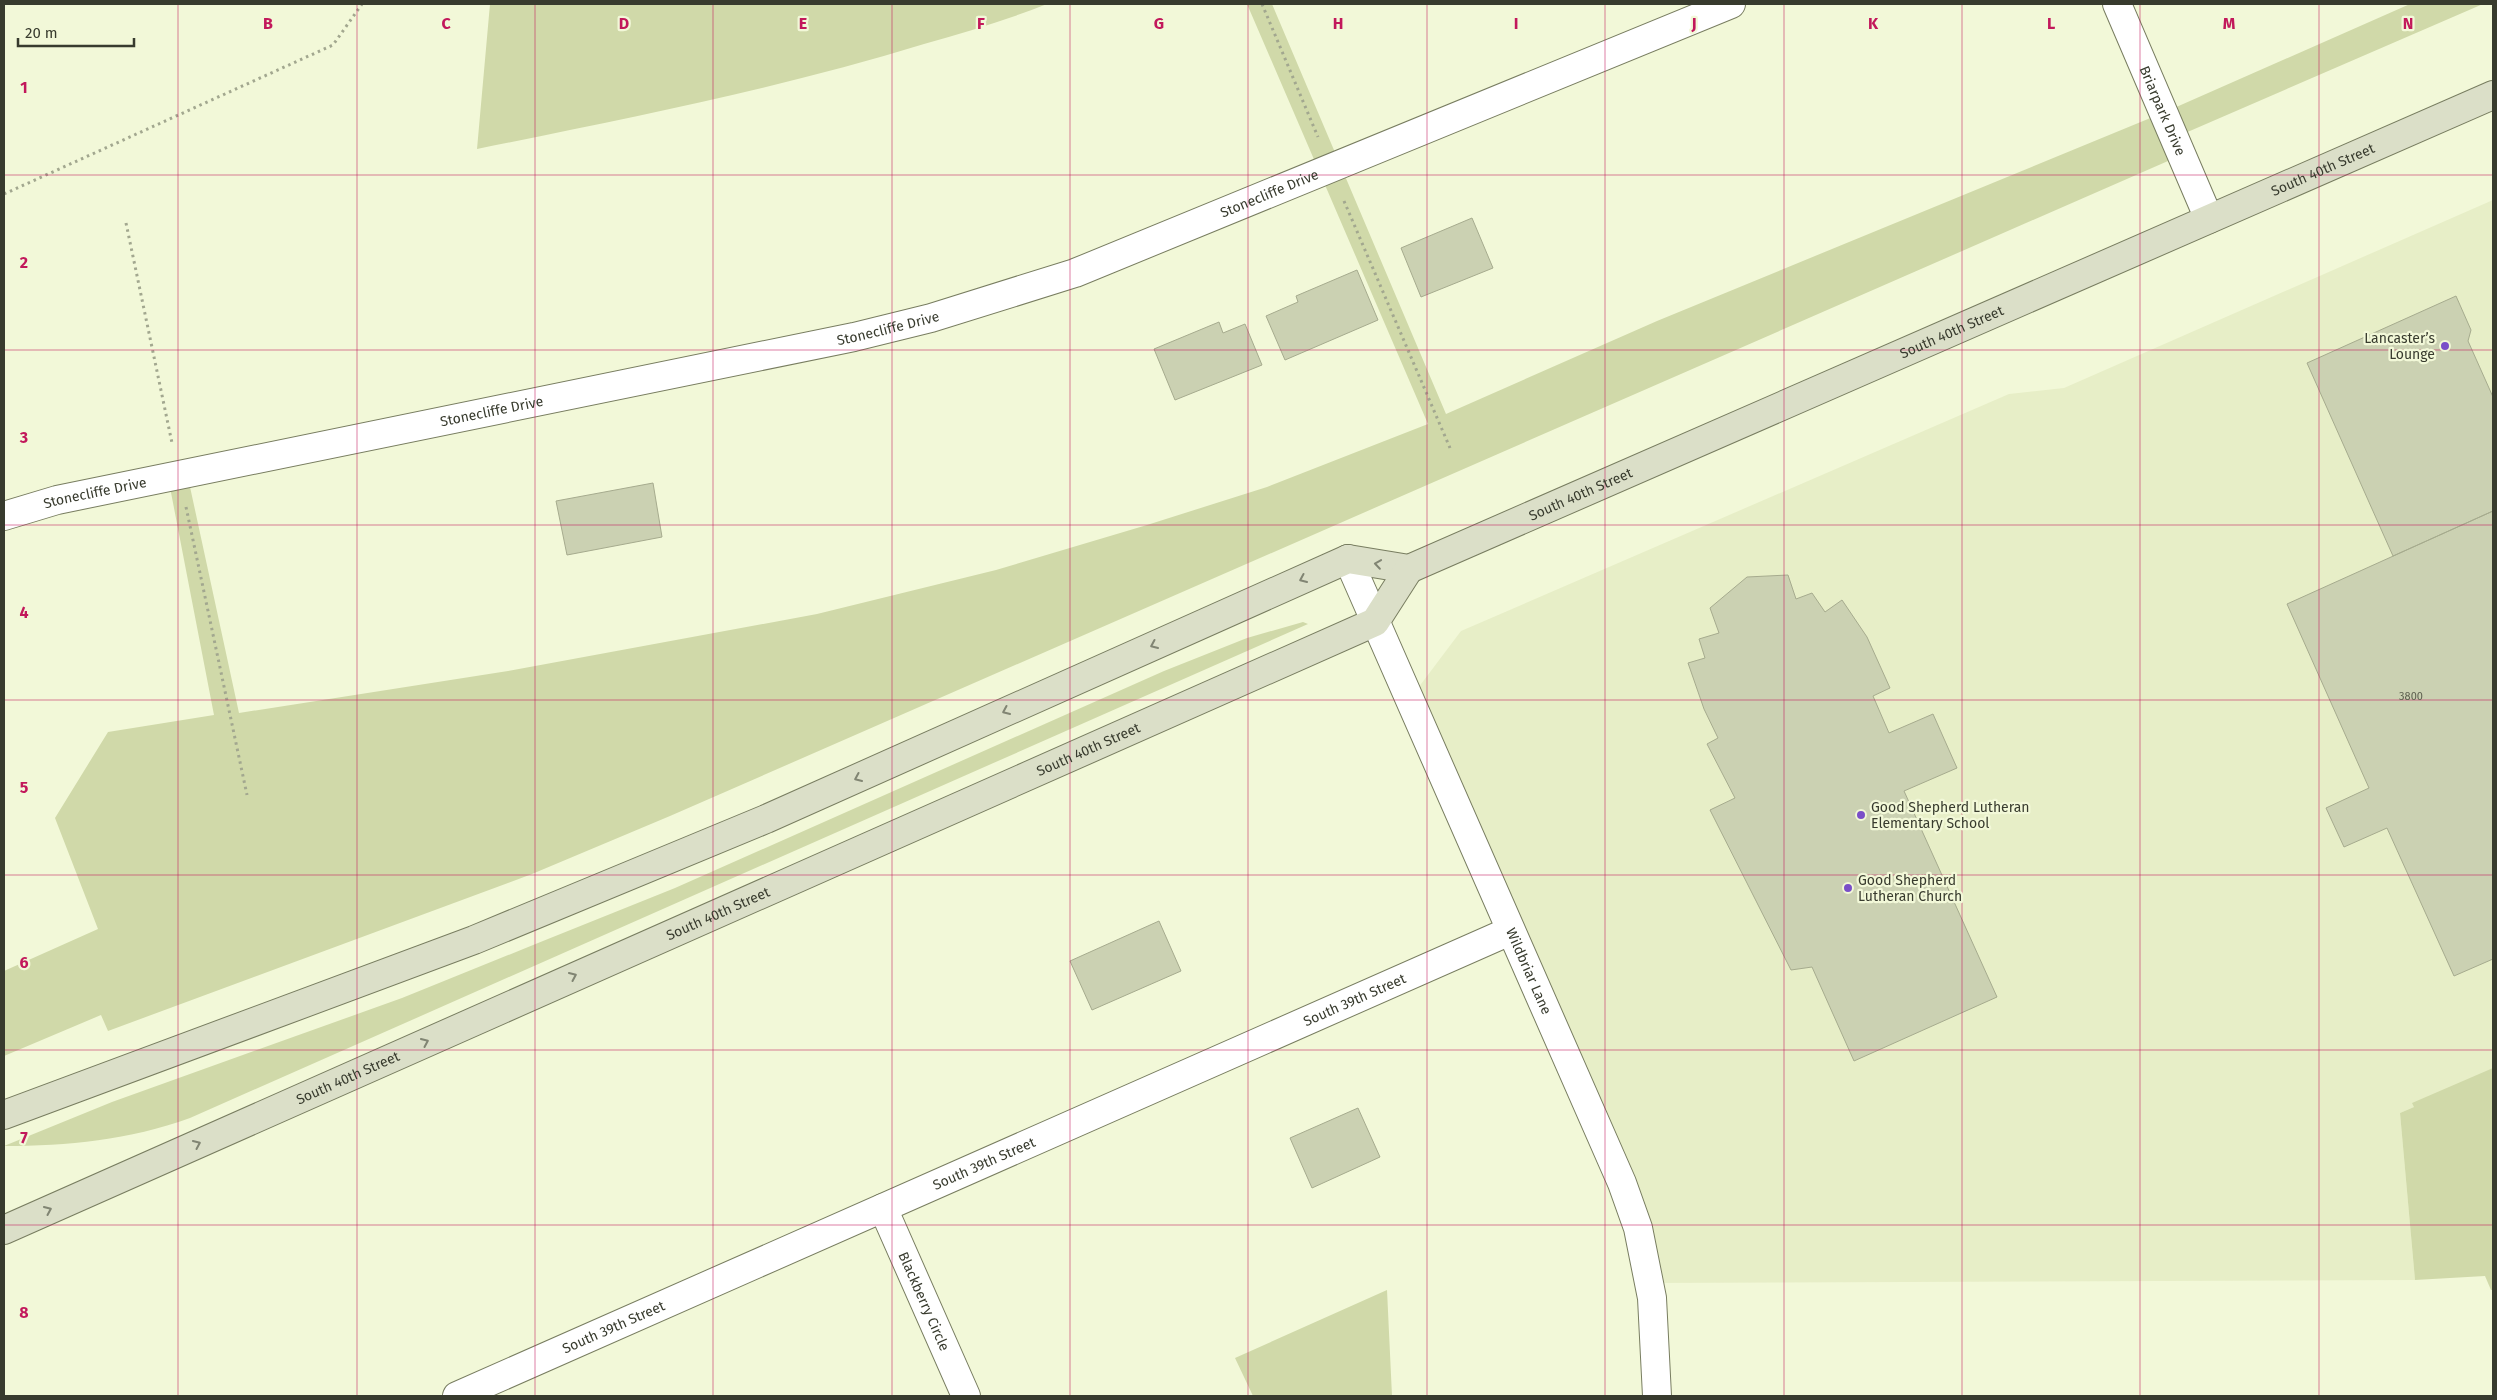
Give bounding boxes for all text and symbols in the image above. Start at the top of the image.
text: B [263,14,273,33]
text: C [441,14,451,33]
text: D [619,14,629,33]
text: E [799,14,807,33]
text: F [977,14,985,33]
text: G [1154,14,1164,33]
text: H [1333,14,1343,33]
text: I [1514,14,1518,33]
text: J [1690,14,1697,33]
text: K [1868,14,1879,33]
text: L [2047,14,2055,33]
text: M [2223,14,2236,33]
text: N [2403,14,2413,33]
scale bar [18,15,134,47]
text: 20 m [25,24,58,42]
street label: Briarpark Drive [2135,63,2189,158]
text: 1 [20,78,28,97]
street label: South 40th Street [2268,140,2378,200]
street label: Stonecliffe Drive [1218,166,1321,222]
text: 2 [20,253,28,272]
street label: South 40th Street [1897,302,2007,362]
street label: Stonecliffe Drive [835,308,942,349]
place label: Lancaster’s Lounge [2364,330,2435,363]
marker: Lancaster’s Lounge [2439,340,2451,352]
street label: Stonecliffe Drive [439,393,545,430]
text: 3 [19,428,28,447]
street label: South 40th Street [1526,464,1636,525]
street label: Stonecliffe Drive [42,474,148,513]
one-way arrow [1374,559,1382,570]
one-way arrow [1299,573,1308,584]
text: 4 [19,603,29,622]
one-way arrow [1150,638,1159,649]
house number: 3800 [2399,690,2423,703]
one-way arrow [1002,705,1011,716]
street label: South 40th Street [1034,719,1144,780]
one-way arrow [854,771,863,782]
text: 5 [20,778,29,797]
place label: Good Shepherd Lutheran Elementary School [1871,799,2029,832]
marker: Good Shepherd Lutheran Elementary School [1855,809,1867,821]
place label: Good Shepherd Lutheran Church [1858,872,1962,905]
marker: Good Shepherd Lutheran Church [1842,882,1854,894]
street label: South 40th Street [664,883,773,944]
street label: Wildbriar Lane [1502,925,1555,1017]
text: 6 [19,953,29,972]
street label: South 39th Street [1301,970,1409,1030]
one-way arrow [568,972,577,983]
one-way arrow [420,1038,429,1049]
street label: South 40th Street [294,1047,403,1108]
text: 7 [20,1128,28,1147]
street label: South 39th Street [930,1133,1039,1194]
one-way arrow [192,1140,201,1151]
one-way arrow [43,1206,52,1217]
street label: Blackberry Circle [894,1249,953,1354]
street label: South 39th Street [560,1297,668,1357]
text: 8 [19,1303,29,1322]

